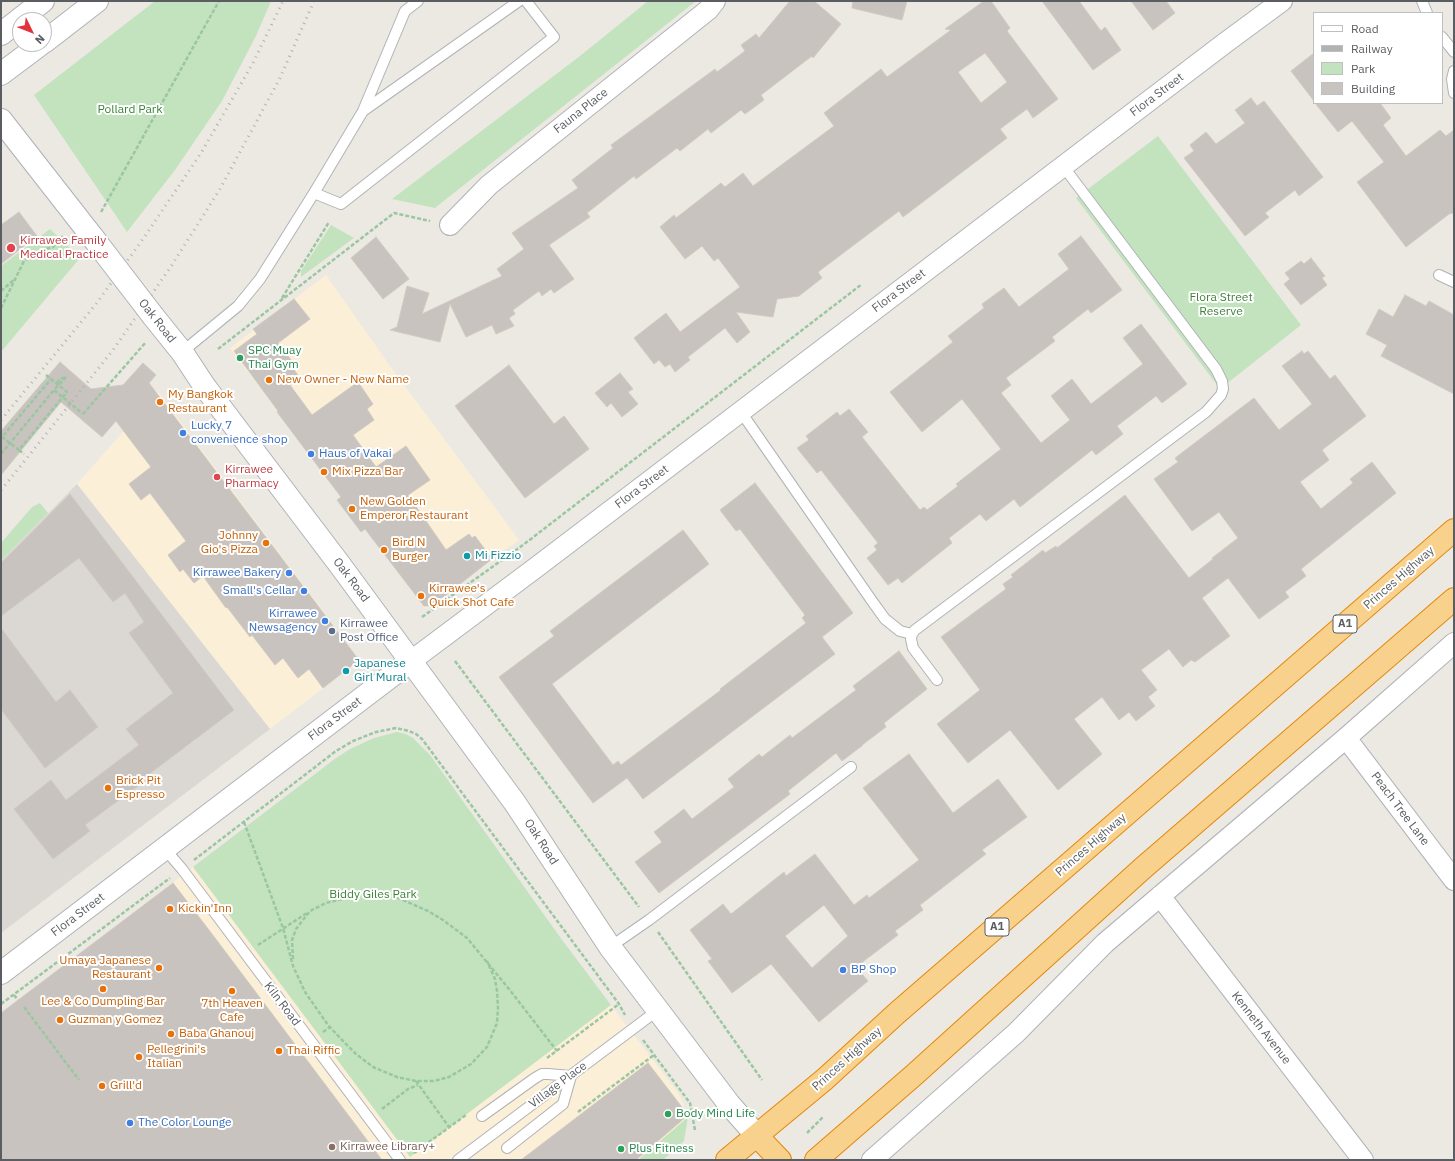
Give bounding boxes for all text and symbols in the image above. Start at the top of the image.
north arrow [12,12,52,52]
legend [1313,12,1443,104]
text: Road [1351,21,1379,36]
text: N [32,32,48,47]
text: Railway [1351,41,1393,56]
text: Park [1351,61,1375,76]
street label: Flora Street [1127,70,1187,120]
text: Building [1351,81,1395,96]
street label: Fauna Place [551,85,611,137]
park label: Pollard Park [97,103,163,117]
place label: Kirrawee Family Medical Practice [20,234,109,262]
marker: Kirrawee Family Medical Practice [5,242,17,254]
street label: Flora Street [869,266,929,316]
park label: Flora Street Reserve [1189,291,1253,319]
street label: Oak Road [135,296,179,346]
place label: SPC Muay Thai Gym [248,344,301,372]
marker: SPC Muay Thai Gym [235,353,245,363]
place label: New Owner - New Name [277,373,409,387]
marker: New Owner - New Name [264,375,274,385]
place label: My Bangkok Restaurant [168,388,233,416]
marker: My Bangkok Restaurant [155,397,165,407]
place label: Lucky 7 convenience shop [191,419,288,447]
marker: Lucky 7 convenience shop [178,428,188,438]
place label: Haus of Vakai [319,447,392,461]
marker: Haus of Vakai [306,449,316,459]
street label: Flora Street [612,462,672,512]
place label: Kirrawee Pharmacy [225,463,279,491]
place label: Mix Pizza Bar [332,465,403,479]
marker: Mix Pizza Bar [319,467,329,477]
marker: Kirrawee Pharmacy [212,472,222,482]
place label: New Golden Emperor Restaurant [360,495,468,523]
marker: New Golden Emperor Restaurant [347,504,357,514]
place label: Johnny Gio's Pizza [201,529,258,557]
place label: Bird N Burger [392,536,428,564]
marker: Johnny Gio's Pizza [261,538,271,548]
street label: Princes Highway [1361,543,1437,613]
marker: Bird N Burger [379,545,389,555]
place label: Mi Fizzio [475,549,521,563]
marker: Mi Fizzio [462,551,472,561]
street label: Oak Road [330,555,372,605]
place label: Kirrawee Bakery [193,566,281,580]
marker: Kirrawee Bakery [284,568,294,578]
place label: Kirrawee's Quick Shot Cafe [429,582,514,610]
place label: Small's Cellar [223,584,296,598]
marker: Small's Cellar [299,586,309,596]
marker: Kirrawee's Quick Shot Cafe [416,591,426,601]
place label: Kirrawee Newsagency [249,607,317,635]
road number: A1 [1333,615,1357,633]
marker: Kirrawee Newsagency [320,616,330,626]
place label: Kirrawee Post Office [340,617,398,645]
marker: Kirrawee Post Office [327,626,337,636]
place label: Japanese Girl Mural [354,657,406,685]
marker: Japanese Girl Mural [341,666,351,676]
street label: Flora Street [305,694,365,744]
street label: Peach Tree Lane [1368,769,1432,849]
place label: Brick Pit Espresso [116,774,165,802]
marker: Brick Pit Espresso [103,783,113,793]
street label: Princes Highway [1053,810,1129,880]
street label: Oak Road [521,816,561,868]
park label: Biddy Giles Park [329,888,417,902]
street label: Flora Street [48,890,108,940]
place label: Kickin'Inn [178,902,232,916]
marker: Kickin'Inn [165,904,175,914]
road number: A1 [985,918,1009,936]
place label: Umaya Japanese Restaurant [59,954,151,982]
marker: Umaya Japanese Restaurant [154,963,164,973]
place label: BP Shop [851,963,896,977]
marker: BP Shop [838,965,848,975]
street label: Kiln Road [261,979,303,1029]
marker: Lee & Co Dumpling Bar [98,984,108,994]
marker: 7th Heaven Cafe [227,986,237,996]
street label: Kenneth Avenue [1228,989,1294,1067]
place label: Lee & Co Dumpling Bar [41,995,165,1009]
place label: 7th Heaven Cafe [201,997,263,1025]
place label: Guzman y Gomez [68,1013,162,1027]
marker: Guzman y Gomez [55,1015,65,1025]
street label: Princes Highway [809,1024,885,1094]
place label: Baba Ghanouj [179,1027,254,1041]
marker: Baba Ghanouj [166,1029,176,1039]
place label: Pellegrini's Italian [147,1043,206,1071]
place label: Thai Riffic [287,1044,340,1058]
marker: Thai Riffic [274,1046,284,1056]
marker: Pellegrini's Italian [134,1052,144,1062]
street label: Village Place [526,1059,590,1111]
place label: Grill'd [110,1079,142,1093]
marker: Grill'd [97,1081,107,1091]
place label: Body Mind Life [676,1107,755,1121]
marker: Body Mind Life [663,1109,673,1119]
place label: The Color Lounge [138,1116,232,1130]
marker: The Color Lounge [125,1118,135,1128]
place label: Kirrawee Library+ [340,1140,435,1154]
marker: Kirrawee Library+ [327,1142,337,1152]
place label: Plus Fitness [629,1142,694,1156]
marker: Plus Fitness [616,1144,626,1154]

